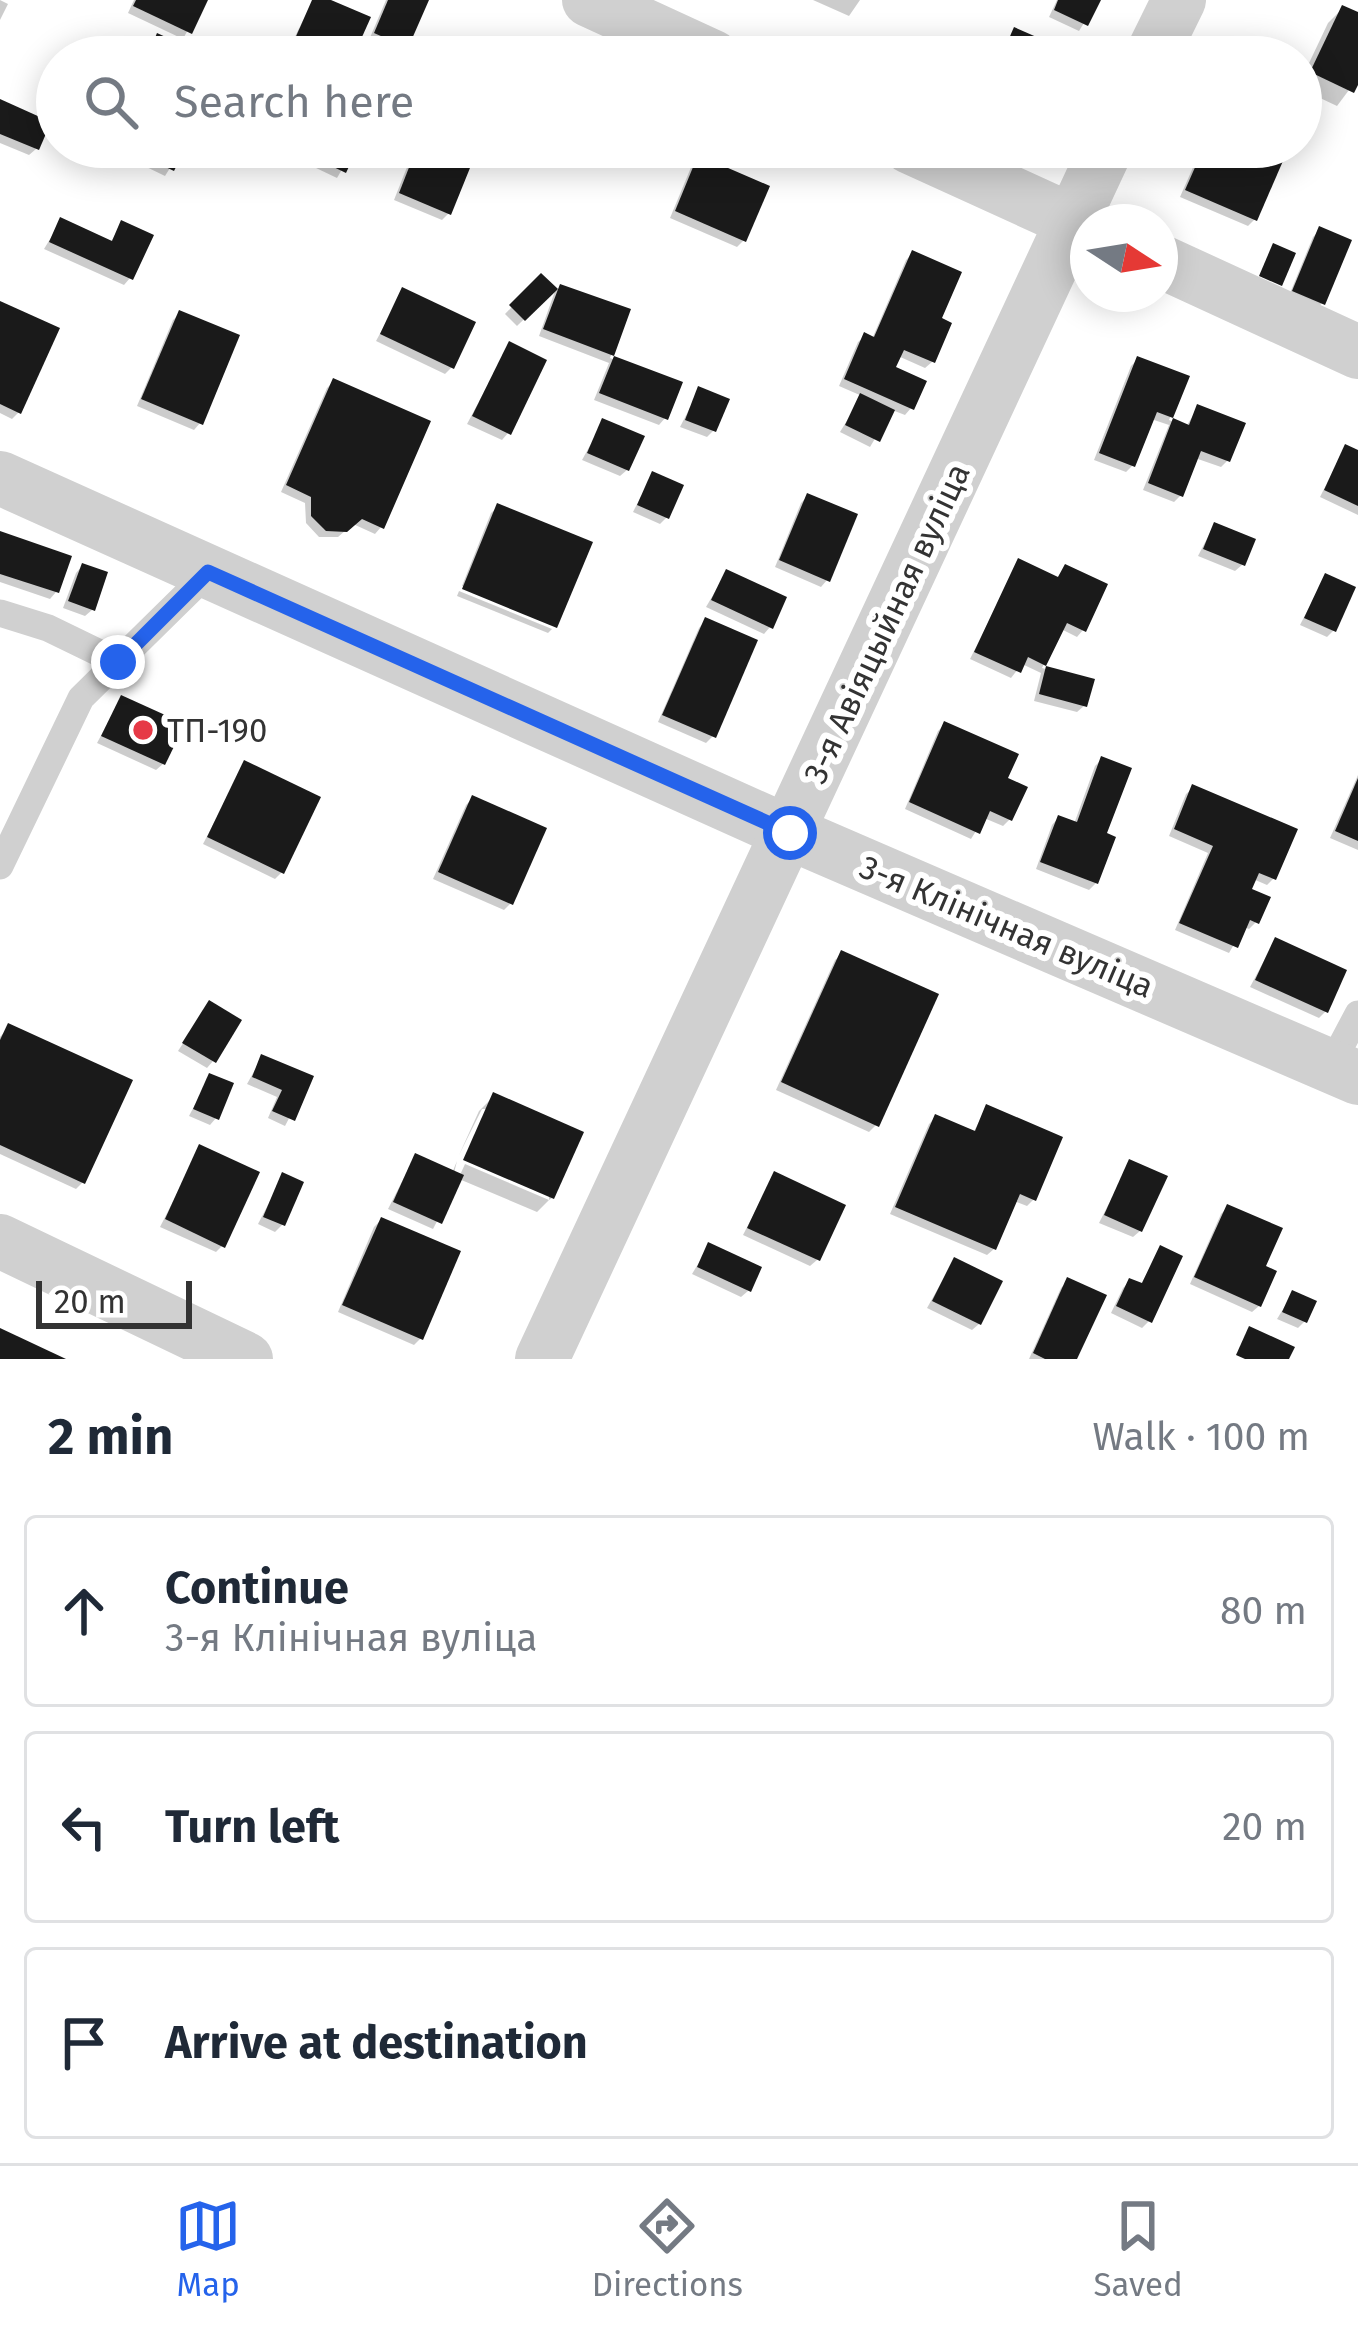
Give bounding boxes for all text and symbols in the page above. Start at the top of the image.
search box [36,36,1322,168]
icon: search [78,69,144,135]
text: Search here [174,75,414,129]
north arrow [1070,204,1178,312]
street label: 3-я Авіяцыйная вуліца [795,457,979,790]
route end [91,635,145,689]
place label: ТП-190 [167,711,267,751]
marker: ТП-190 [130,717,156,743]
route start [763,806,817,860]
street label: 3-я Клінічная вуліца [854,847,1159,1007]
scale bar [36,1275,192,1328]
text: 20 m [54,1282,126,1322]
text: 2 min [48,1406,173,1468]
text: Walk · 100 m [1093,1414,1310,1460]
text: Continue [165,1561,349,1615]
icon: ahead [51,1578,117,1644]
text: 80 m [1220,1588,1307,1634]
text: 3-я Клінічная вуліца [165,1615,537,1661]
icon: left [51,1794,117,1860]
text: Turn left [165,1800,339,1854]
text: 20 m [1222,1804,1307,1850]
icon: arrive [51,2010,117,2076]
text: Arrive at destination [165,2016,588,2070]
tab: Map [175,2193,241,2305]
tab: Directions [592,2193,743,2305]
tab: Saved [1093,2193,1183,2305]

